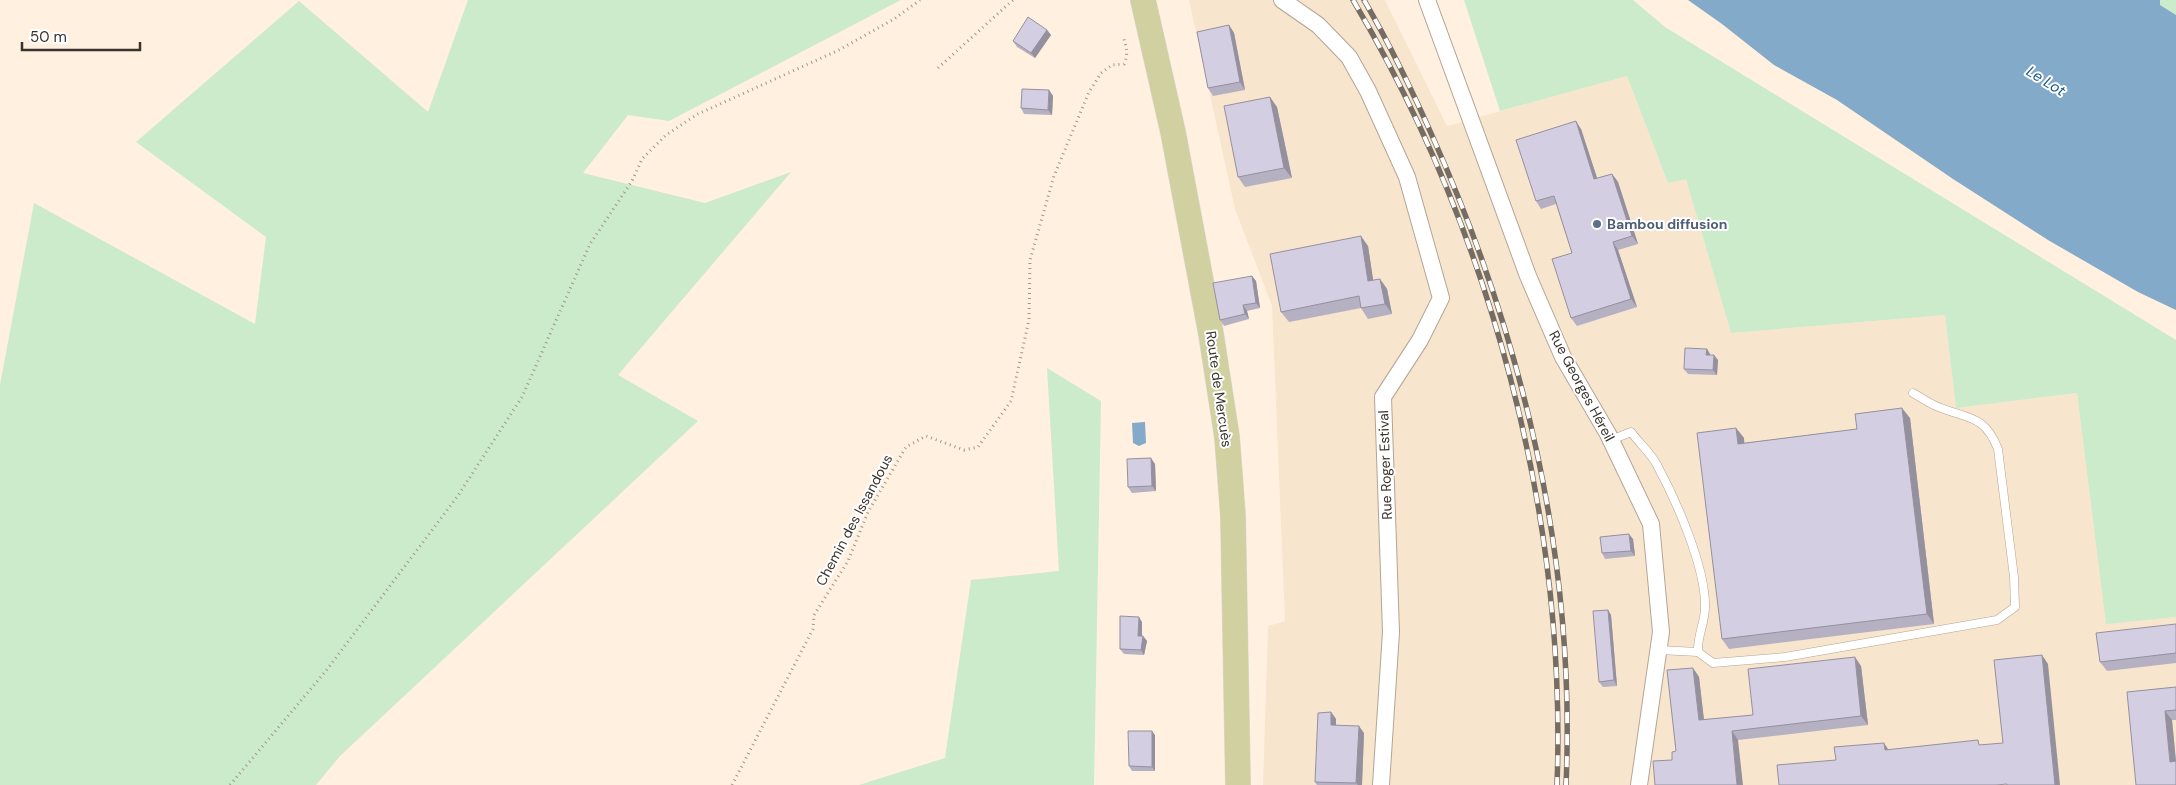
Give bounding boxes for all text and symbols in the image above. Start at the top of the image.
scale bar [22,20,140,52]
text: 50 m [30,27,67,47]
water label: Le Lot [2023,61,2070,101]
place label: Bambou diffusion [1607,215,1727,233]
marker: Bambou diffusion [1591,218,1603,230]
street label: Rue Georges Héreil [1545,327,1619,445]
street label: Route de Mercuès [1202,330,1236,448]
street label: Rue Roger Estival [1374,410,1396,520]
street label: Chemin des Issandous [812,451,896,589]

